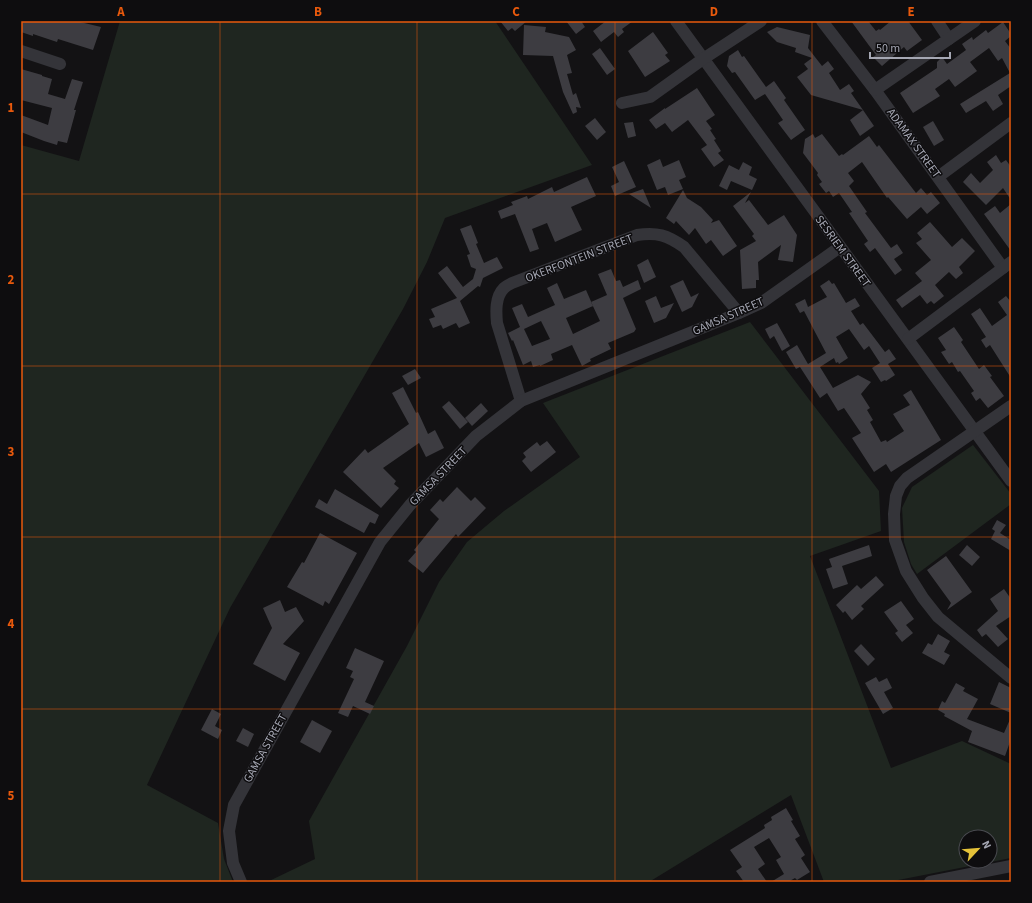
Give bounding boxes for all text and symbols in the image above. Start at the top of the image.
text: A [116,3,125,21]
text: B [314,3,322,21]
text: C [512,3,520,21]
text: D [710,3,718,21]
text: E [907,3,915,21]
scale bar [870,34,950,60]
text: 50 m [876,40,900,57]
text: 1 [8,99,15,117]
street label: ADAMAX STREET [882,105,945,182]
street label: SESRIEM STREET [811,212,875,291]
street label: OKERFONTEIN STREET [523,230,636,287]
text: 2 [8,271,15,289]
street label: GAMSA STREET [690,293,767,340]
text: 3 [8,443,15,461]
street label: GAMSA STREET [406,443,471,510]
text: 4 [8,615,15,633]
street label: GAMSA STREET [239,710,292,786]
text: 5 [8,787,15,805]
north arrow [958,829,998,869]
text: N [978,838,995,851]

